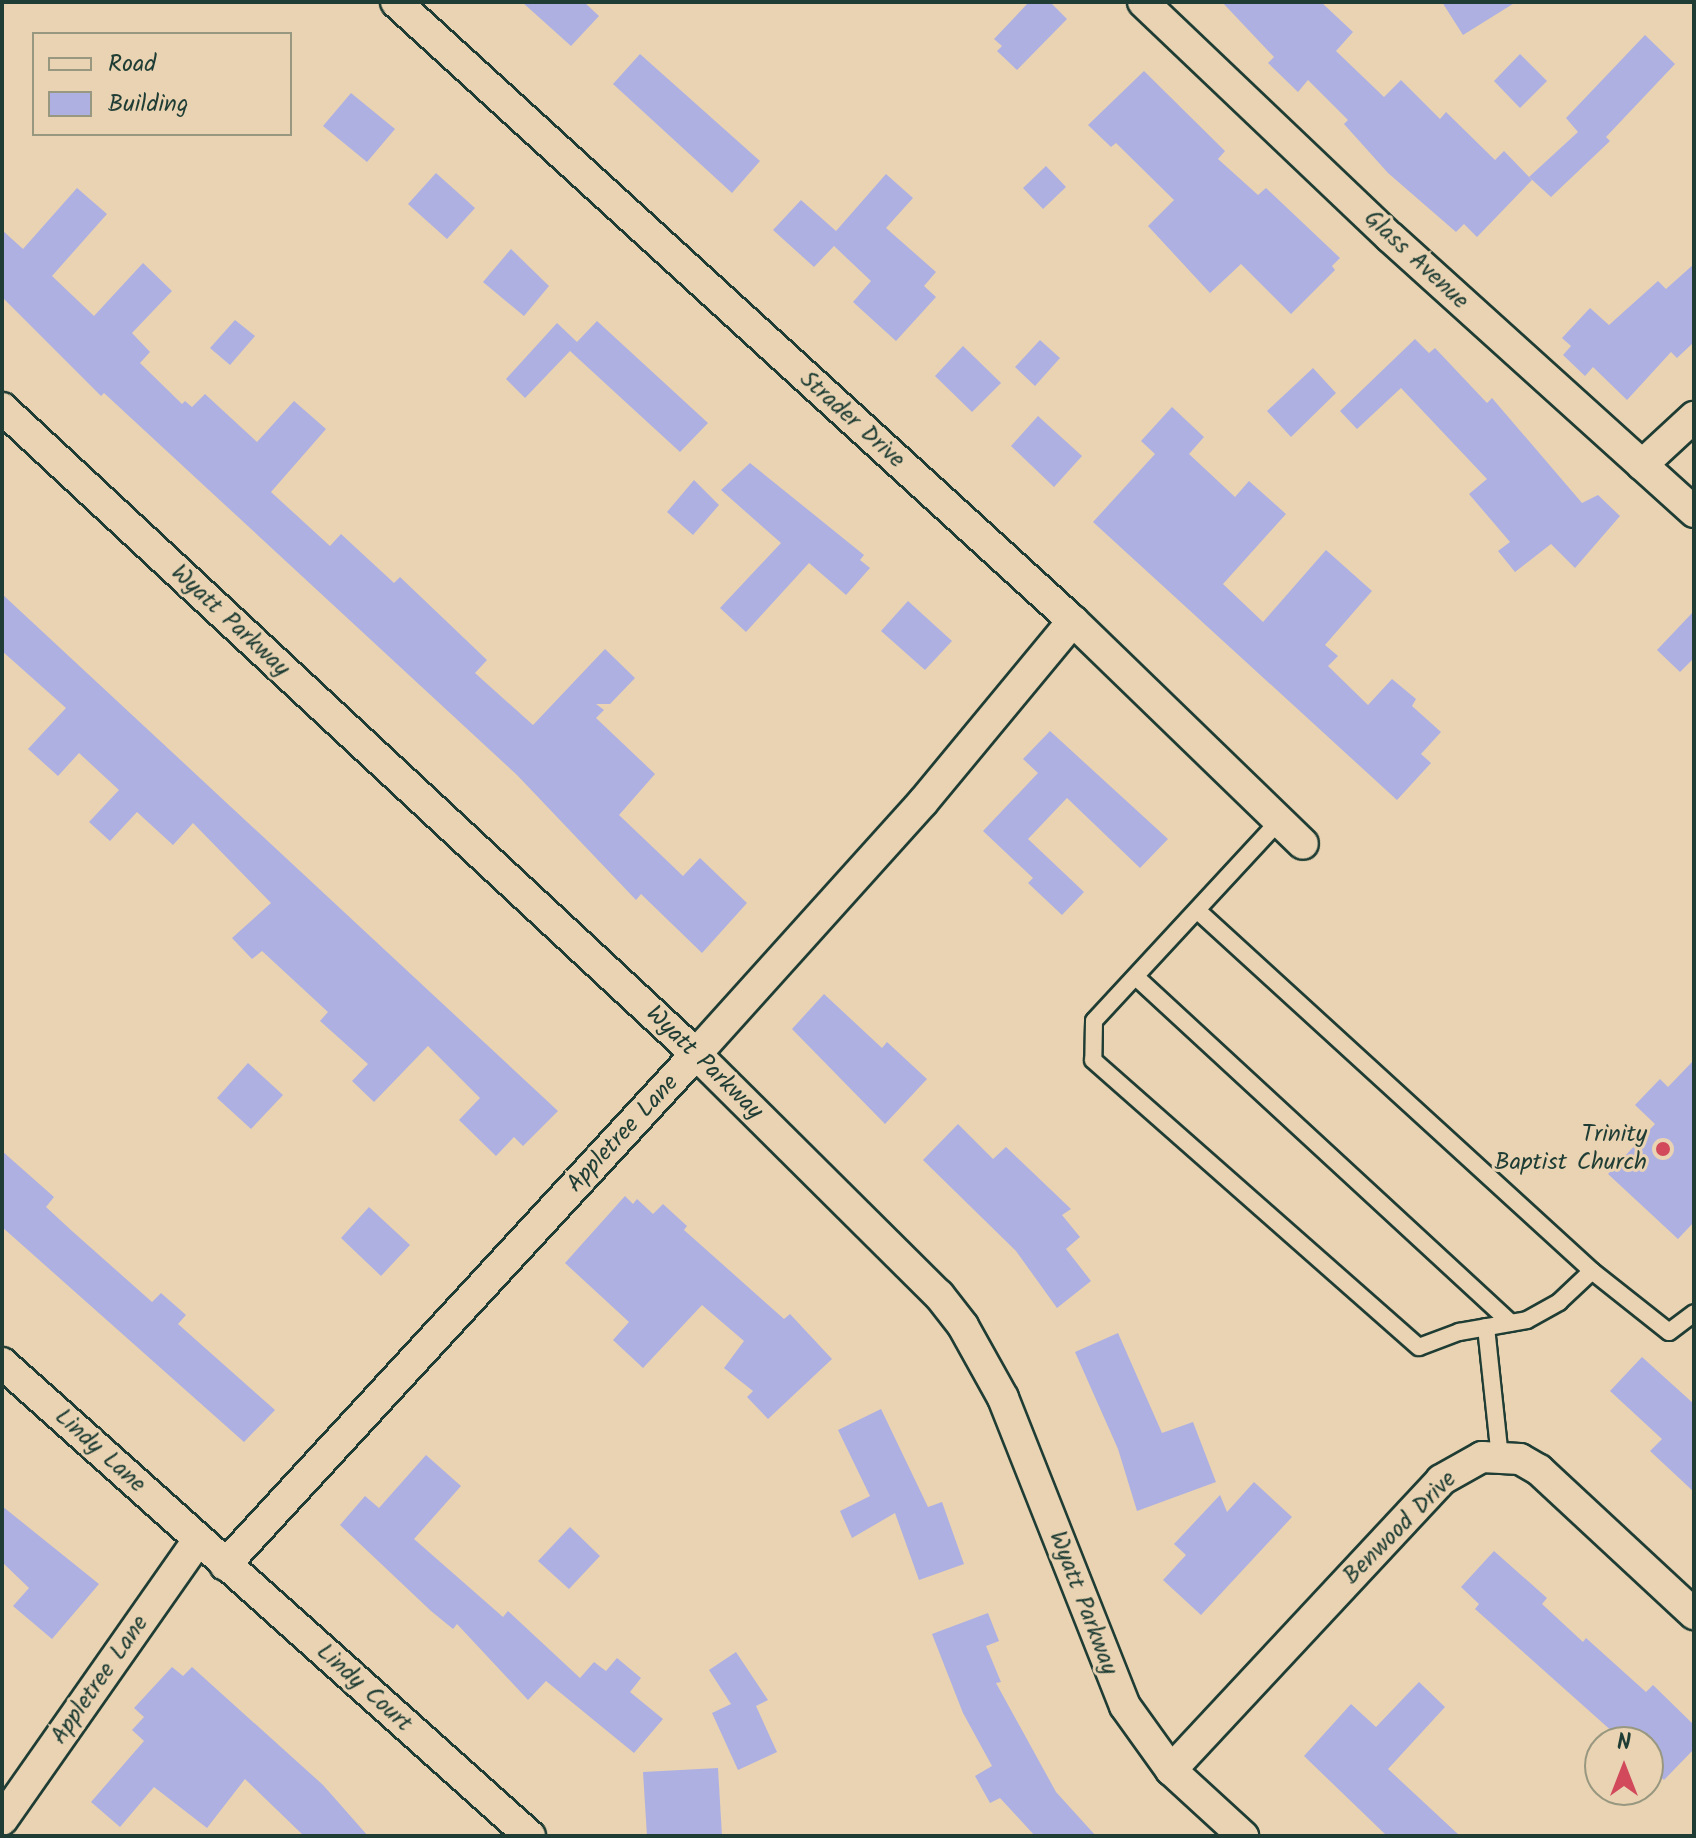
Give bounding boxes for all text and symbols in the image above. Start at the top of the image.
legend [32,32,292,136]
text: Road [108,45,156,84]
text: Building [108,85,188,124]
street label: Glass Avenue [1358,204,1474,316]
street label: Strader Drive [793,365,911,475]
street label: Wyatt Parkway [165,559,295,683]
street label: Wyatt Parkway [639,1000,769,1126]
street label: Appletree Lane [561,1069,685,1199]
place label: Trinity Baptist Church [1495,1121,1647,1177]
marker: Trinity Baptist Church [1654,1140,1672,1158]
street label: Lindy Lane [49,1403,151,1499]
street label: Benwood Drive [1337,1465,1463,1591]
street label: Wyatt Parkway [1042,1527,1124,1679]
street label: Appletree Lane [45,1610,155,1750]
street label: Lindy Court [310,1638,418,1738]
north arrow [1584,1726,1664,1806]
text: N [1617,1726,1631,1761]

